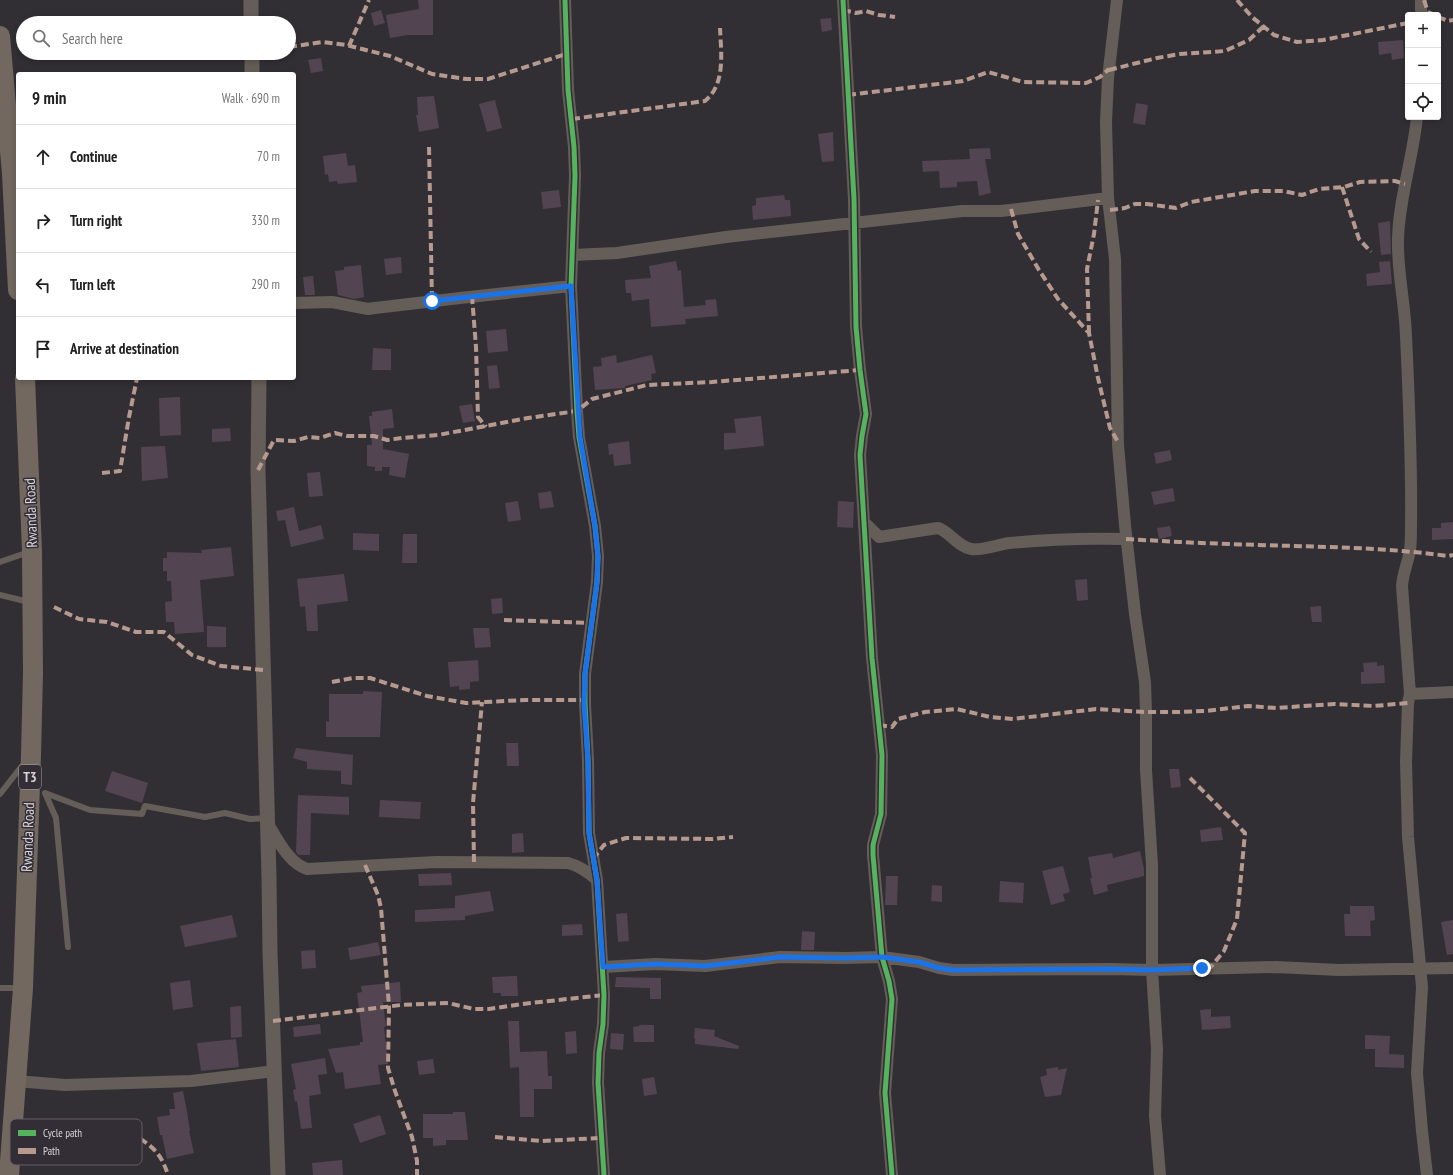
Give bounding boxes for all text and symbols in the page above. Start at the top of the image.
map controls [1405,12,1441,120]
button: + [1405,12,1441,48]
search box [16,16,296,60]
icon: search [30,27,52,49]
text: Search here [62,29,123,48]
button: − [1405,48,1441,84]
button: locate [1405,84,1441,120]
text: 9 min [32,87,66,109]
text: Walk · 690 m [222,90,280,107]
icon: ahead [32,146,54,168]
text: Continue [70,147,117,166]
text: 70 m [257,148,280,165]
icon: right [32,210,54,232]
text: Turn right [70,211,122,230]
text: 330 m [251,212,280,229]
icon: left [32,274,54,296]
text: Turn left [70,275,115,294]
text: 290 m [251,276,280,293]
route start [423,292,441,310]
icon: arrive [32,338,54,360]
text: Arrive at destination [70,339,179,358]
street label: Rwanda Road [20,478,41,548]
road number: T3 [19,765,41,789]
street label: Rwanda Road [17,802,38,872]
route end [1193,959,1211,977]
legend [10,1119,142,1165]
text: Cycle path [43,1126,82,1140]
text: Path [43,1144,60,1158]

